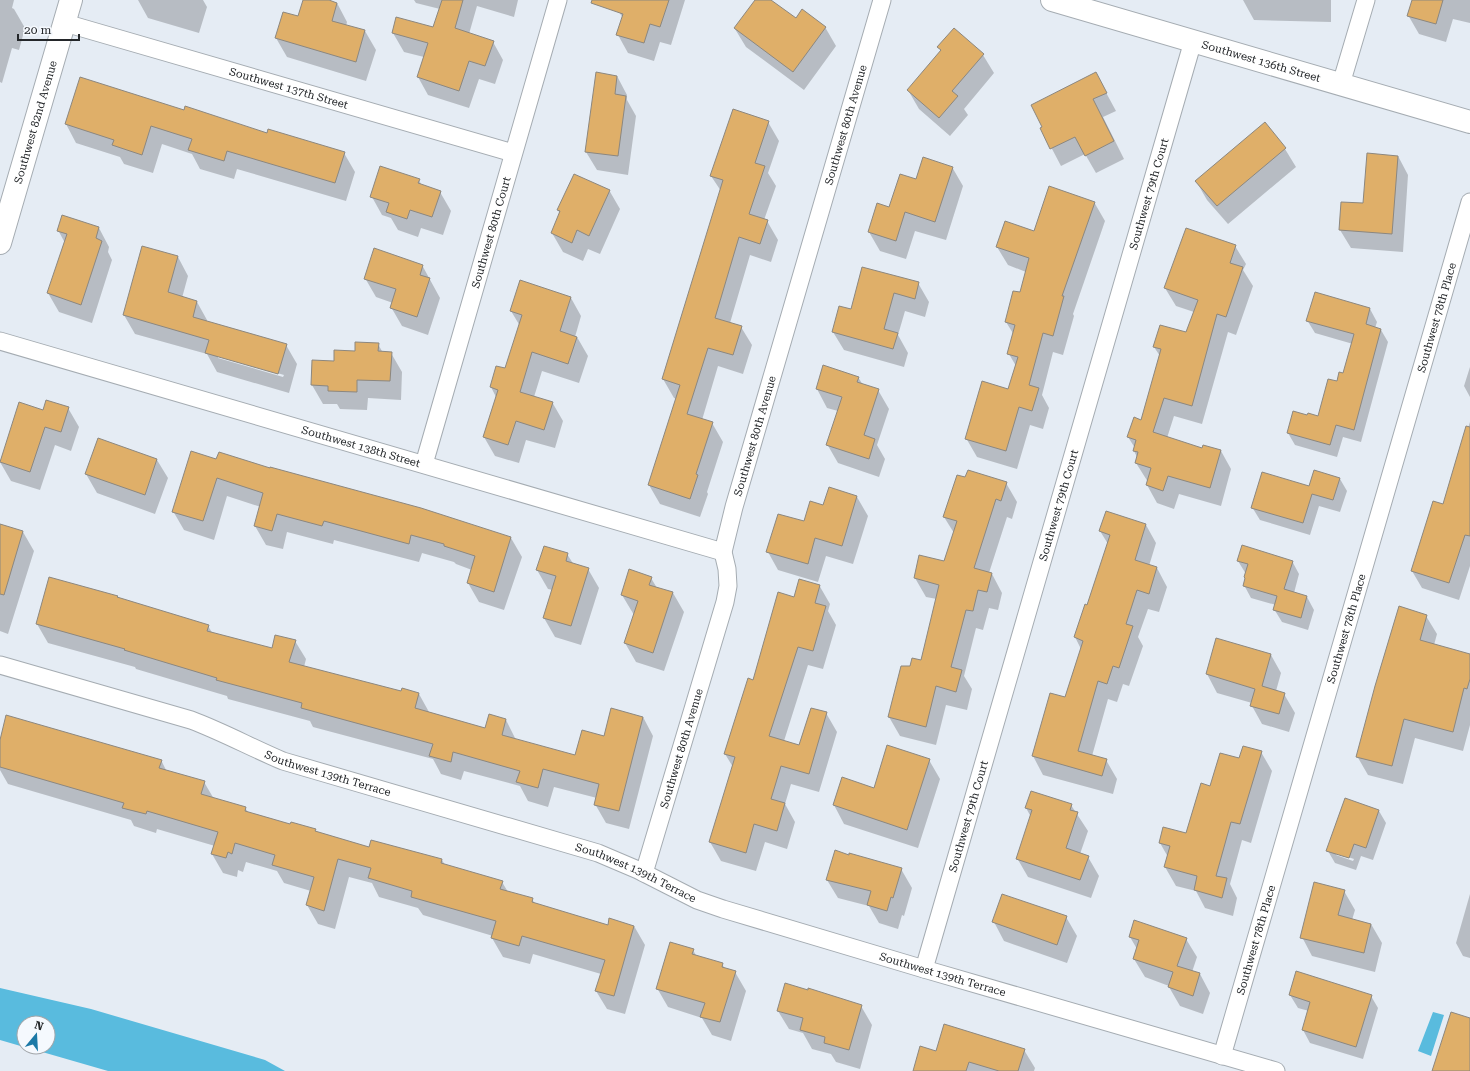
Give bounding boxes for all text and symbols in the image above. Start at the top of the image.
scale bar [18,16,79,42]
text: 20 m [24,23,51,37]
street label: Southwest 136th Street [1200,38,1322,85]
street label: Southwest 82nd Avenue [11,59,59,185]
street label: Southwest 80th Avenue [822,63,869,187]
street label: Southwest 137th Street [228,65,350,111]
street label: Southwest 79th Court [1126,137,1171,251]
street label: Southwest 80th Court [469,175,513,290]
street label: Southwest 78th Place [1414,261,1459,374]
street label: Southwest 80th Avenue [731,374,778,498]
street label: Southwest 138th Street [300,423,422,470]
street label: Southwest 79th Court [1036,448,1081,562]
street label: Southwest 78th Place [1324,572,1368,685]
street label: Southwest 80th Avenue [657,687,705,810]
street label: Southwest 139th Terrace [263,747,392,799]
street label: Southwest 79th Court [946,759,991,874]
street label: Southwest 139th Terrace [574,840,698,905]
street label: Southwest 78th Place [1234,883,1278,996]
street label: Southwest 139th Terrace [878,950,1007,999]
north arrow [16,1015,56,1055]
text: N [33,1018,45,1034]

